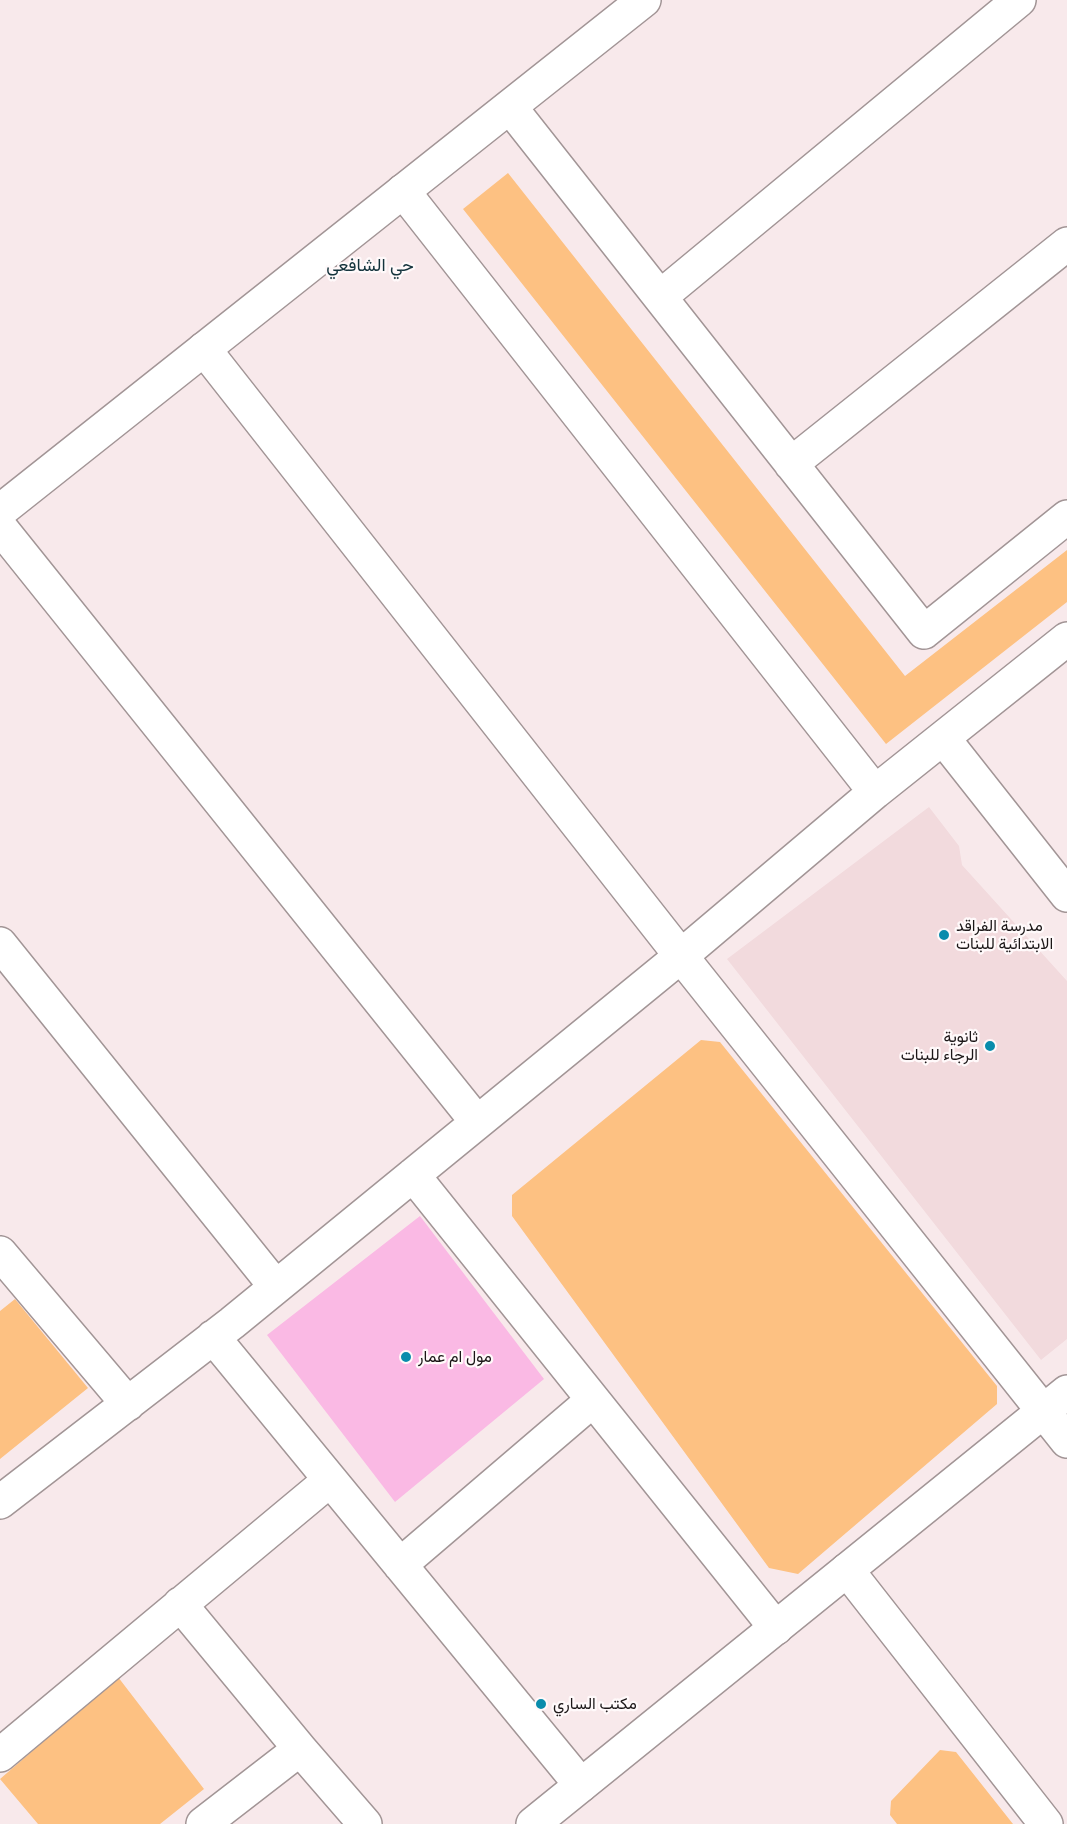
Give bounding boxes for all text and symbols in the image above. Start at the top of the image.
district label: حي الشافعي [326,255,414,277]
place label: مدرسة الفراقد الابتدائية للبنات [956,916,1053,954]
marker: مدرسة الفراقد الابتدائية للبنات [937,928,951,942]
place label: ثانوية الرجاء للبنات [901,1027,978,1065]
marker: ثانوية الرجاء للبنات [983,1039,997,1053]
place label: مول ام عمار [418,1347,492,1367]
marker: مول ام عمار [399,1350,413,1364]
place label: مكتب الساري [553,1694,637,1714]
marker: مكتب الساري [534,1697,548,1711]

